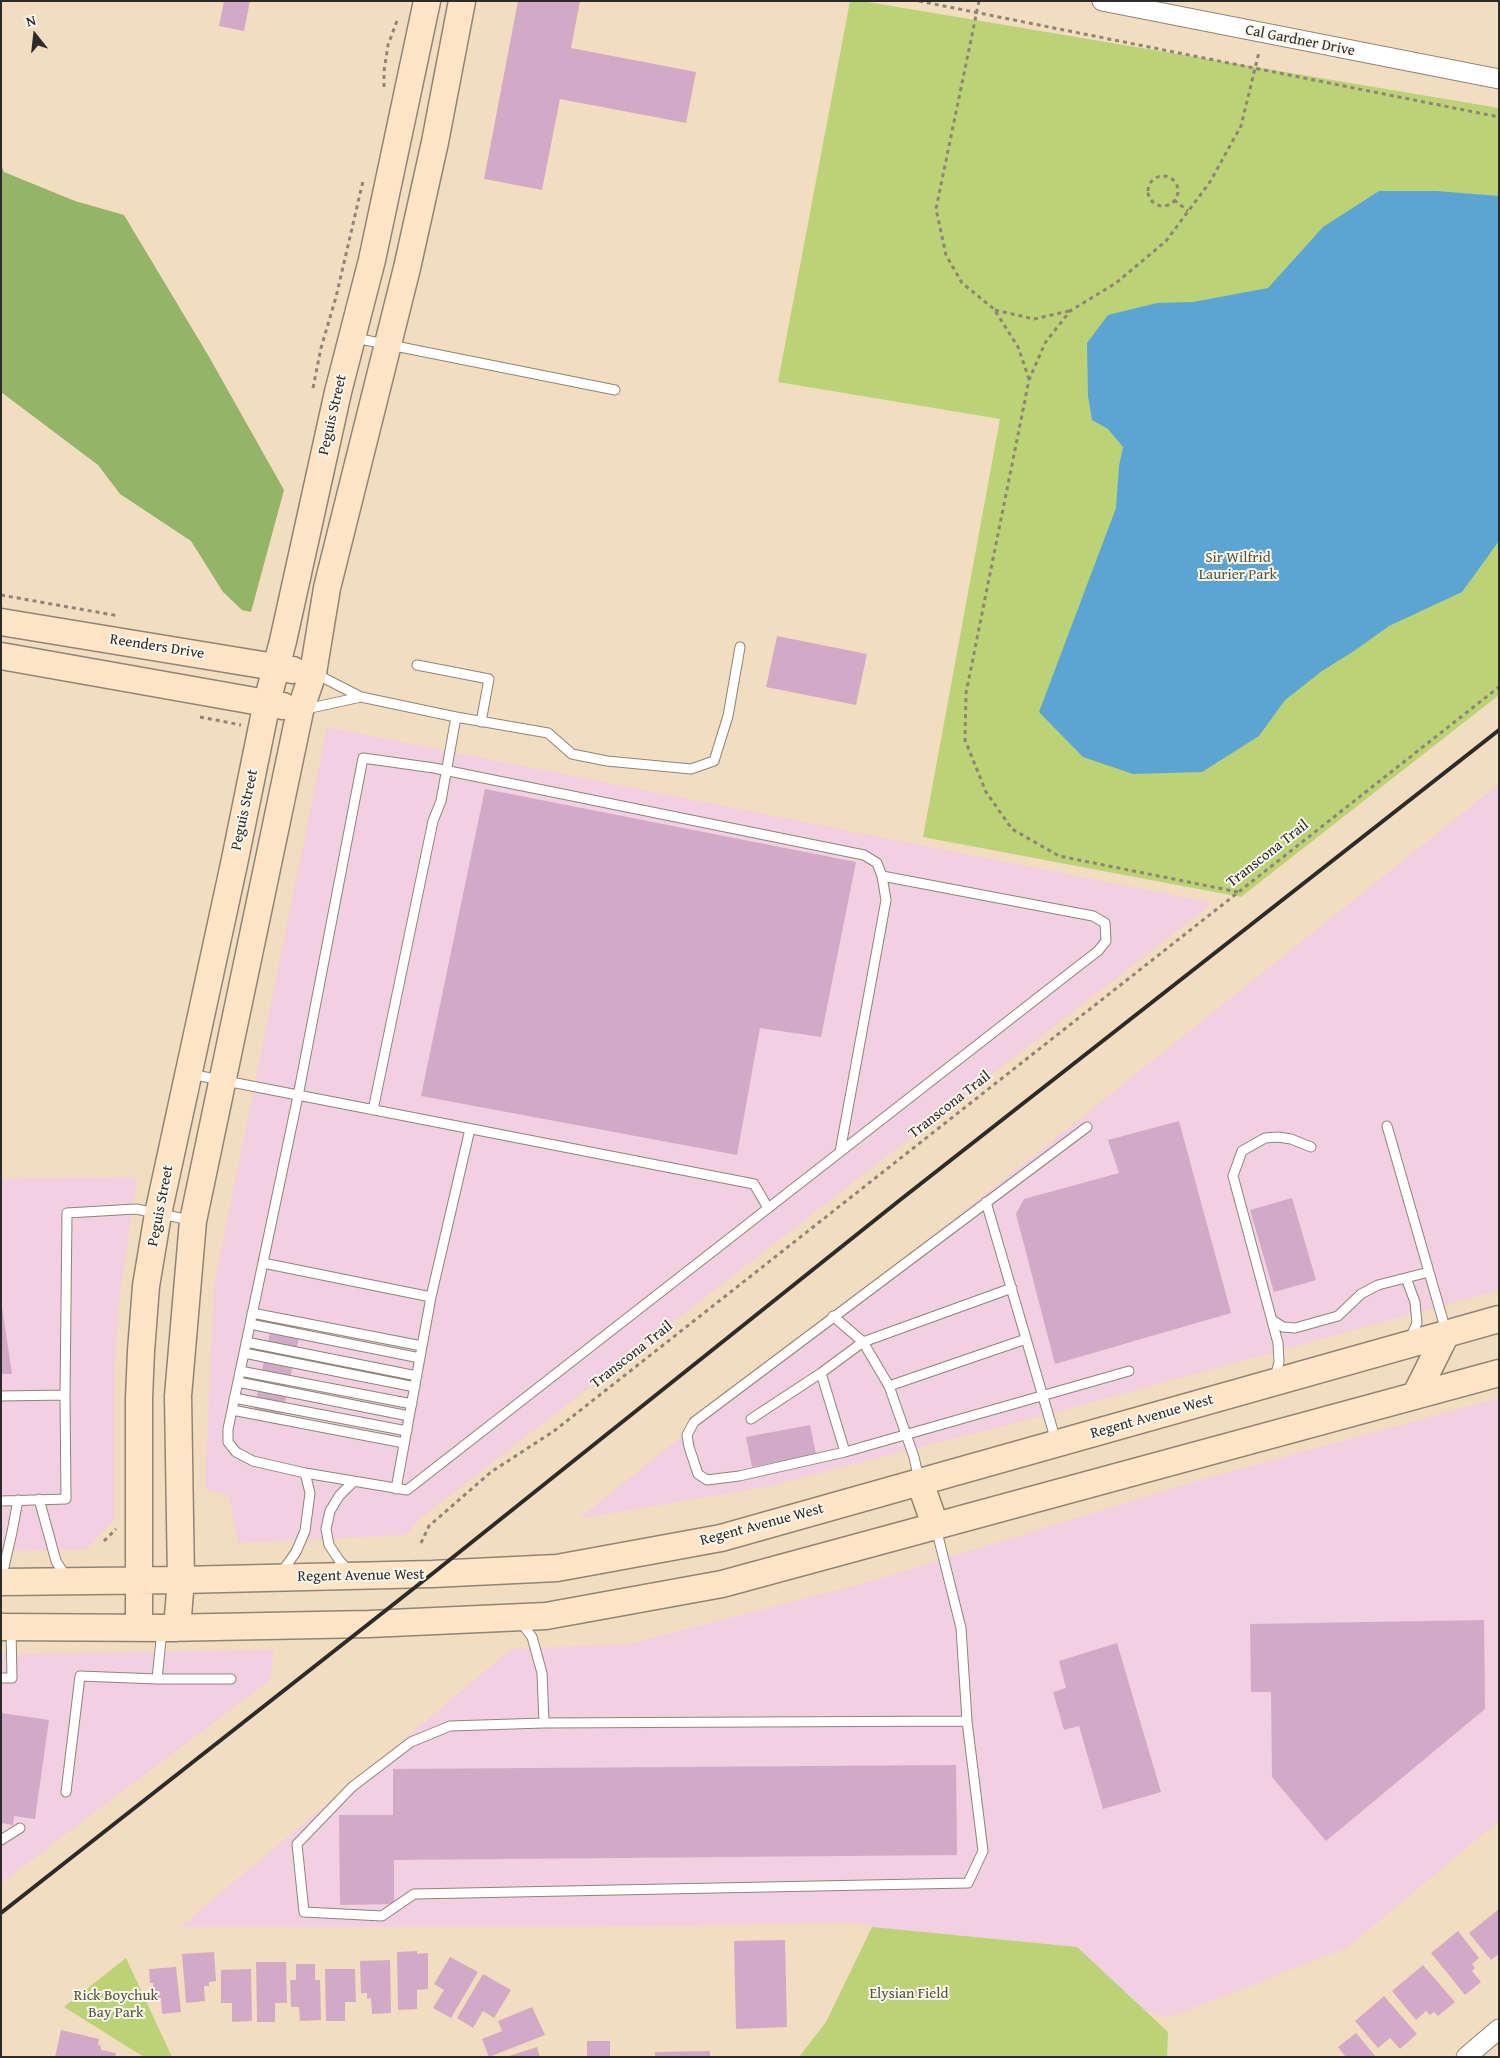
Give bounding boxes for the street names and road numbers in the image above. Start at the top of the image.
street label: Cal Gardner Drive [1244,22,1356,60]
street label: Peguis Street [315,373,351,457]
street label: Reenders Drive [109,631,205,663]
street label: Peguis Street [228,768,262,852]
street label: Transcona Trail [1223,816,1313,892]
street label: Transcona Trail [905,1067,995,1143]
street label: Peguis Street [144,1164,178,1248]
street label: Transcona Trail [587,1317,677,1393]
street label: Regent Avenue West [1088,1391,1216,1443]
street label: Regent Avenue West [698,1500,826,1550]
street label: Regent Avenue West [297,1566,425,1586]

